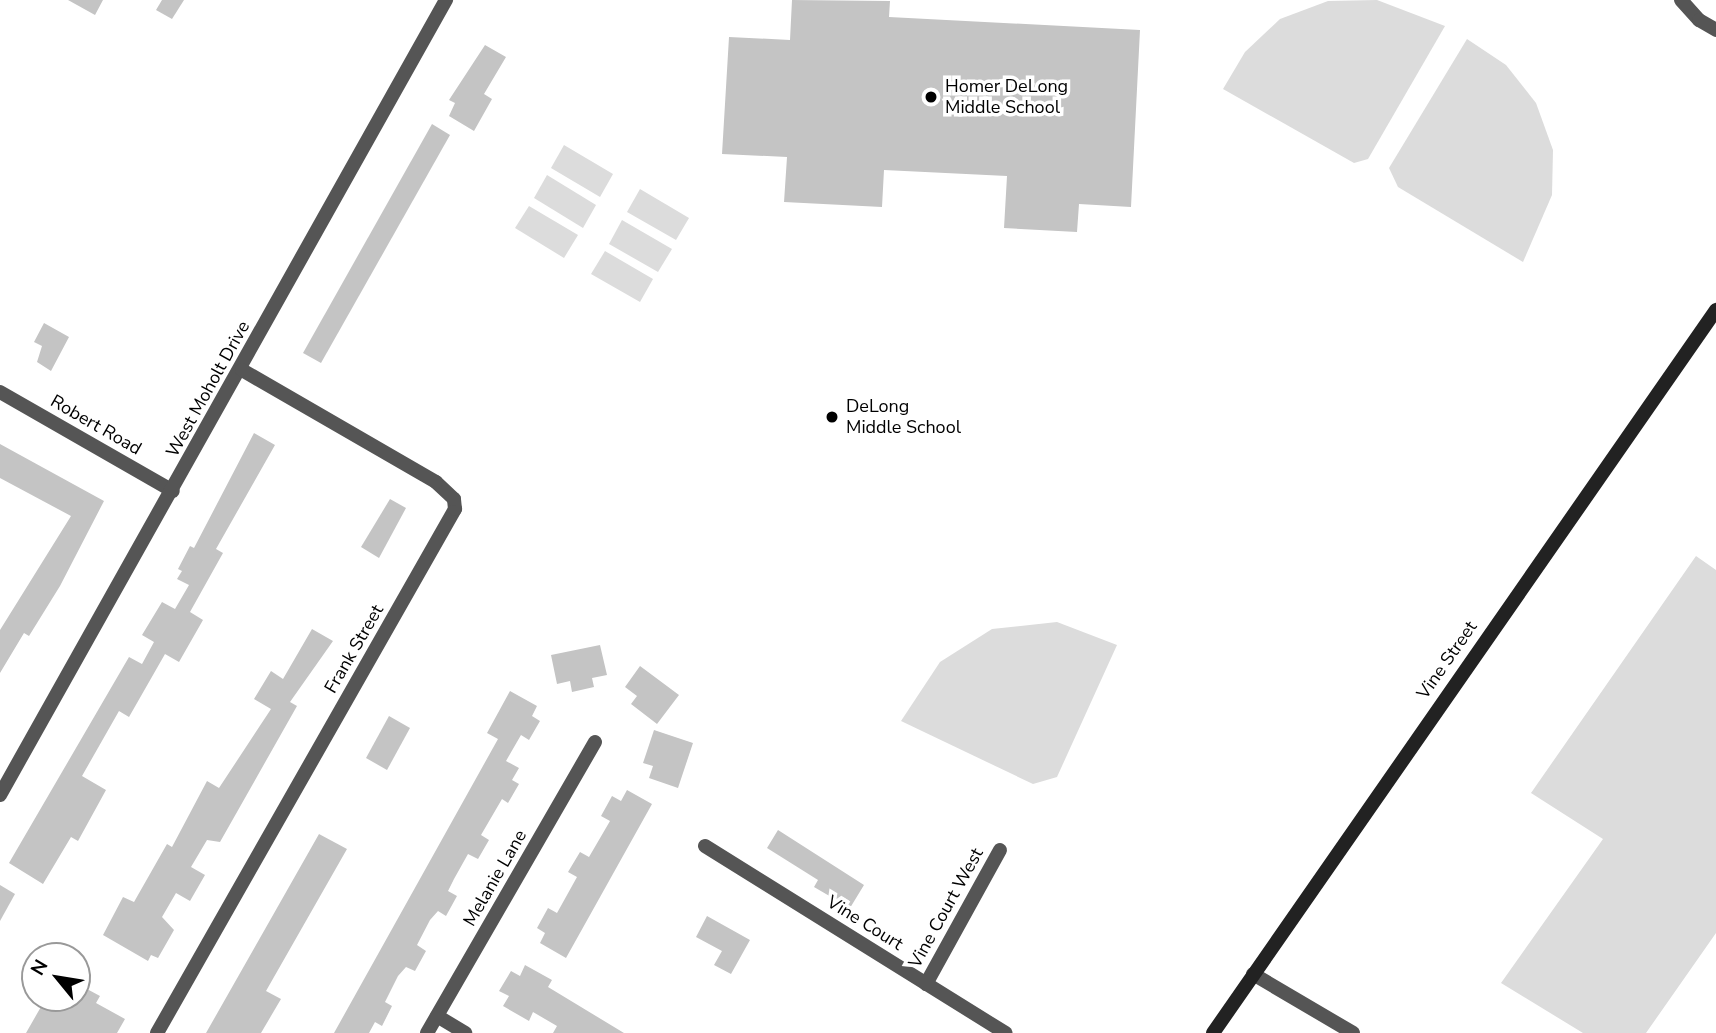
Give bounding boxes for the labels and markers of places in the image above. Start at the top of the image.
place label: Homer DeLong Middle School [945,76,1068,119]
marker: Homer DeLong Middle School [923,89,939,105]
place label: DeLong Middle School [846,396,961,438]
marker: DeLong Middle School [824,409,840,425]

